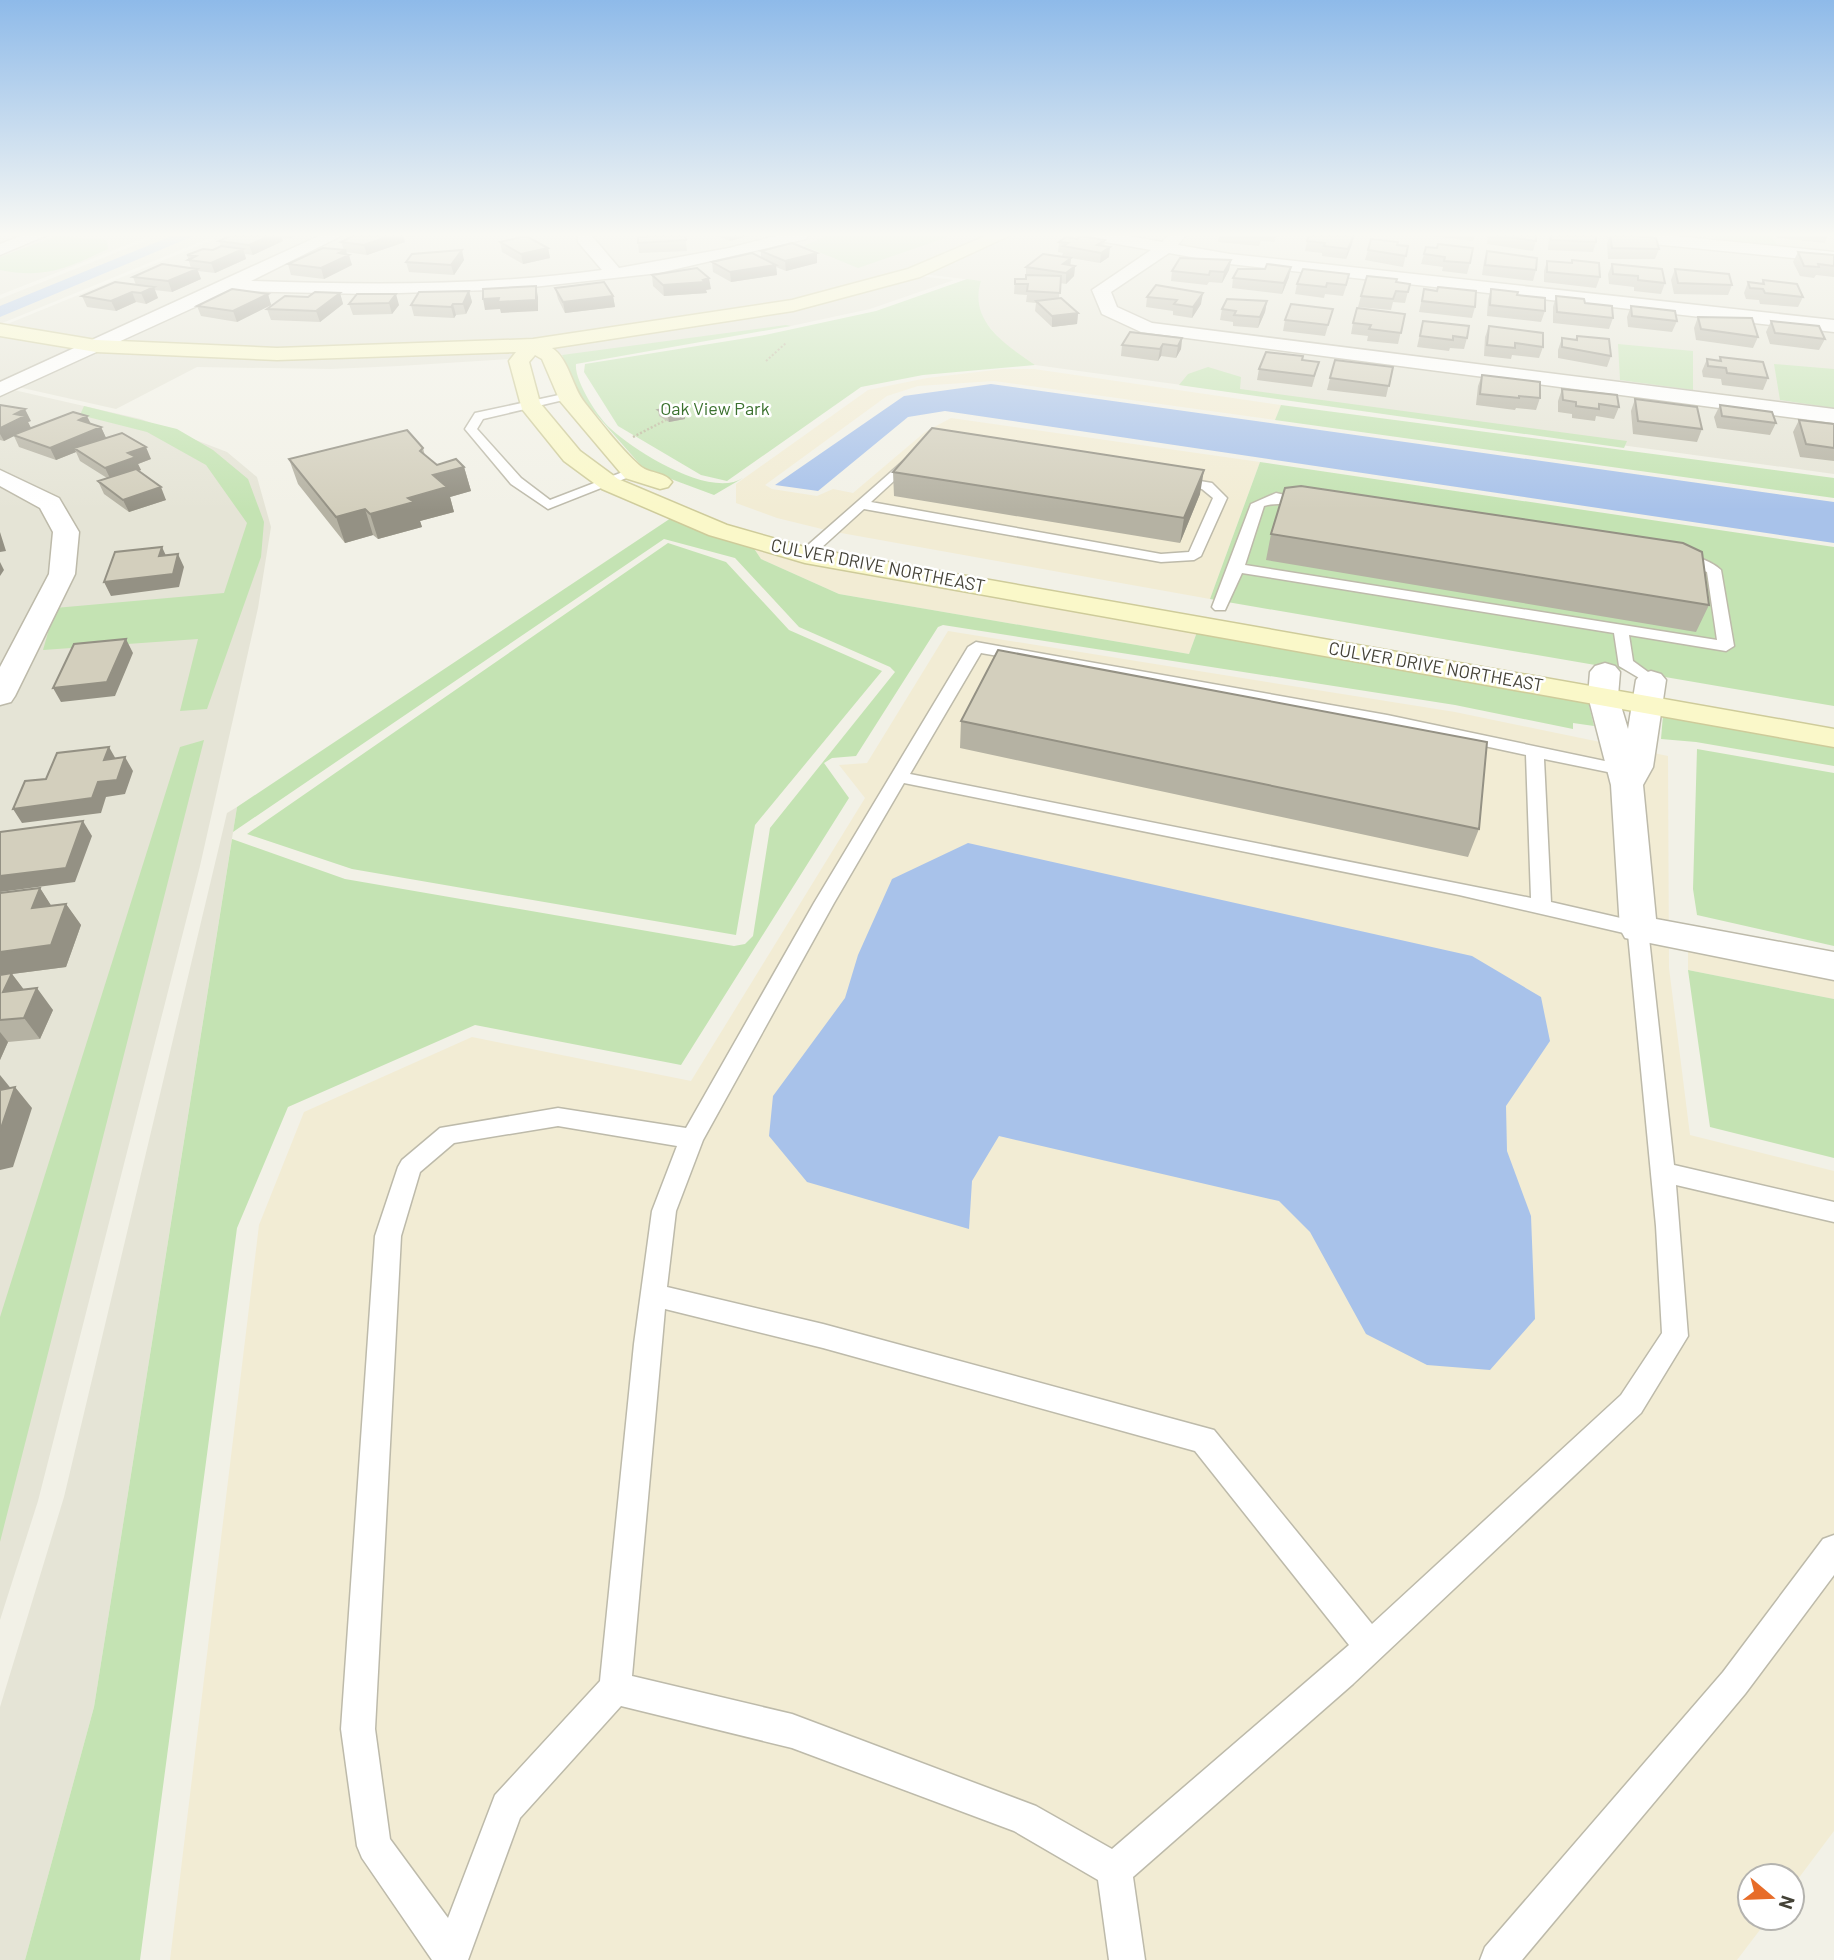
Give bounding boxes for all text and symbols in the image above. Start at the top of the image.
park label: Oak View Park [660,397,770,419]
street label: CULVER DRIVE NORTHEAST [769,533,987,597]
street label: CULVER DRIVE NORTHEAST [1327,636,1545,696]
north arrow [1736,1862,1806,1932]
text: N [1775,1893,1800,1912]

